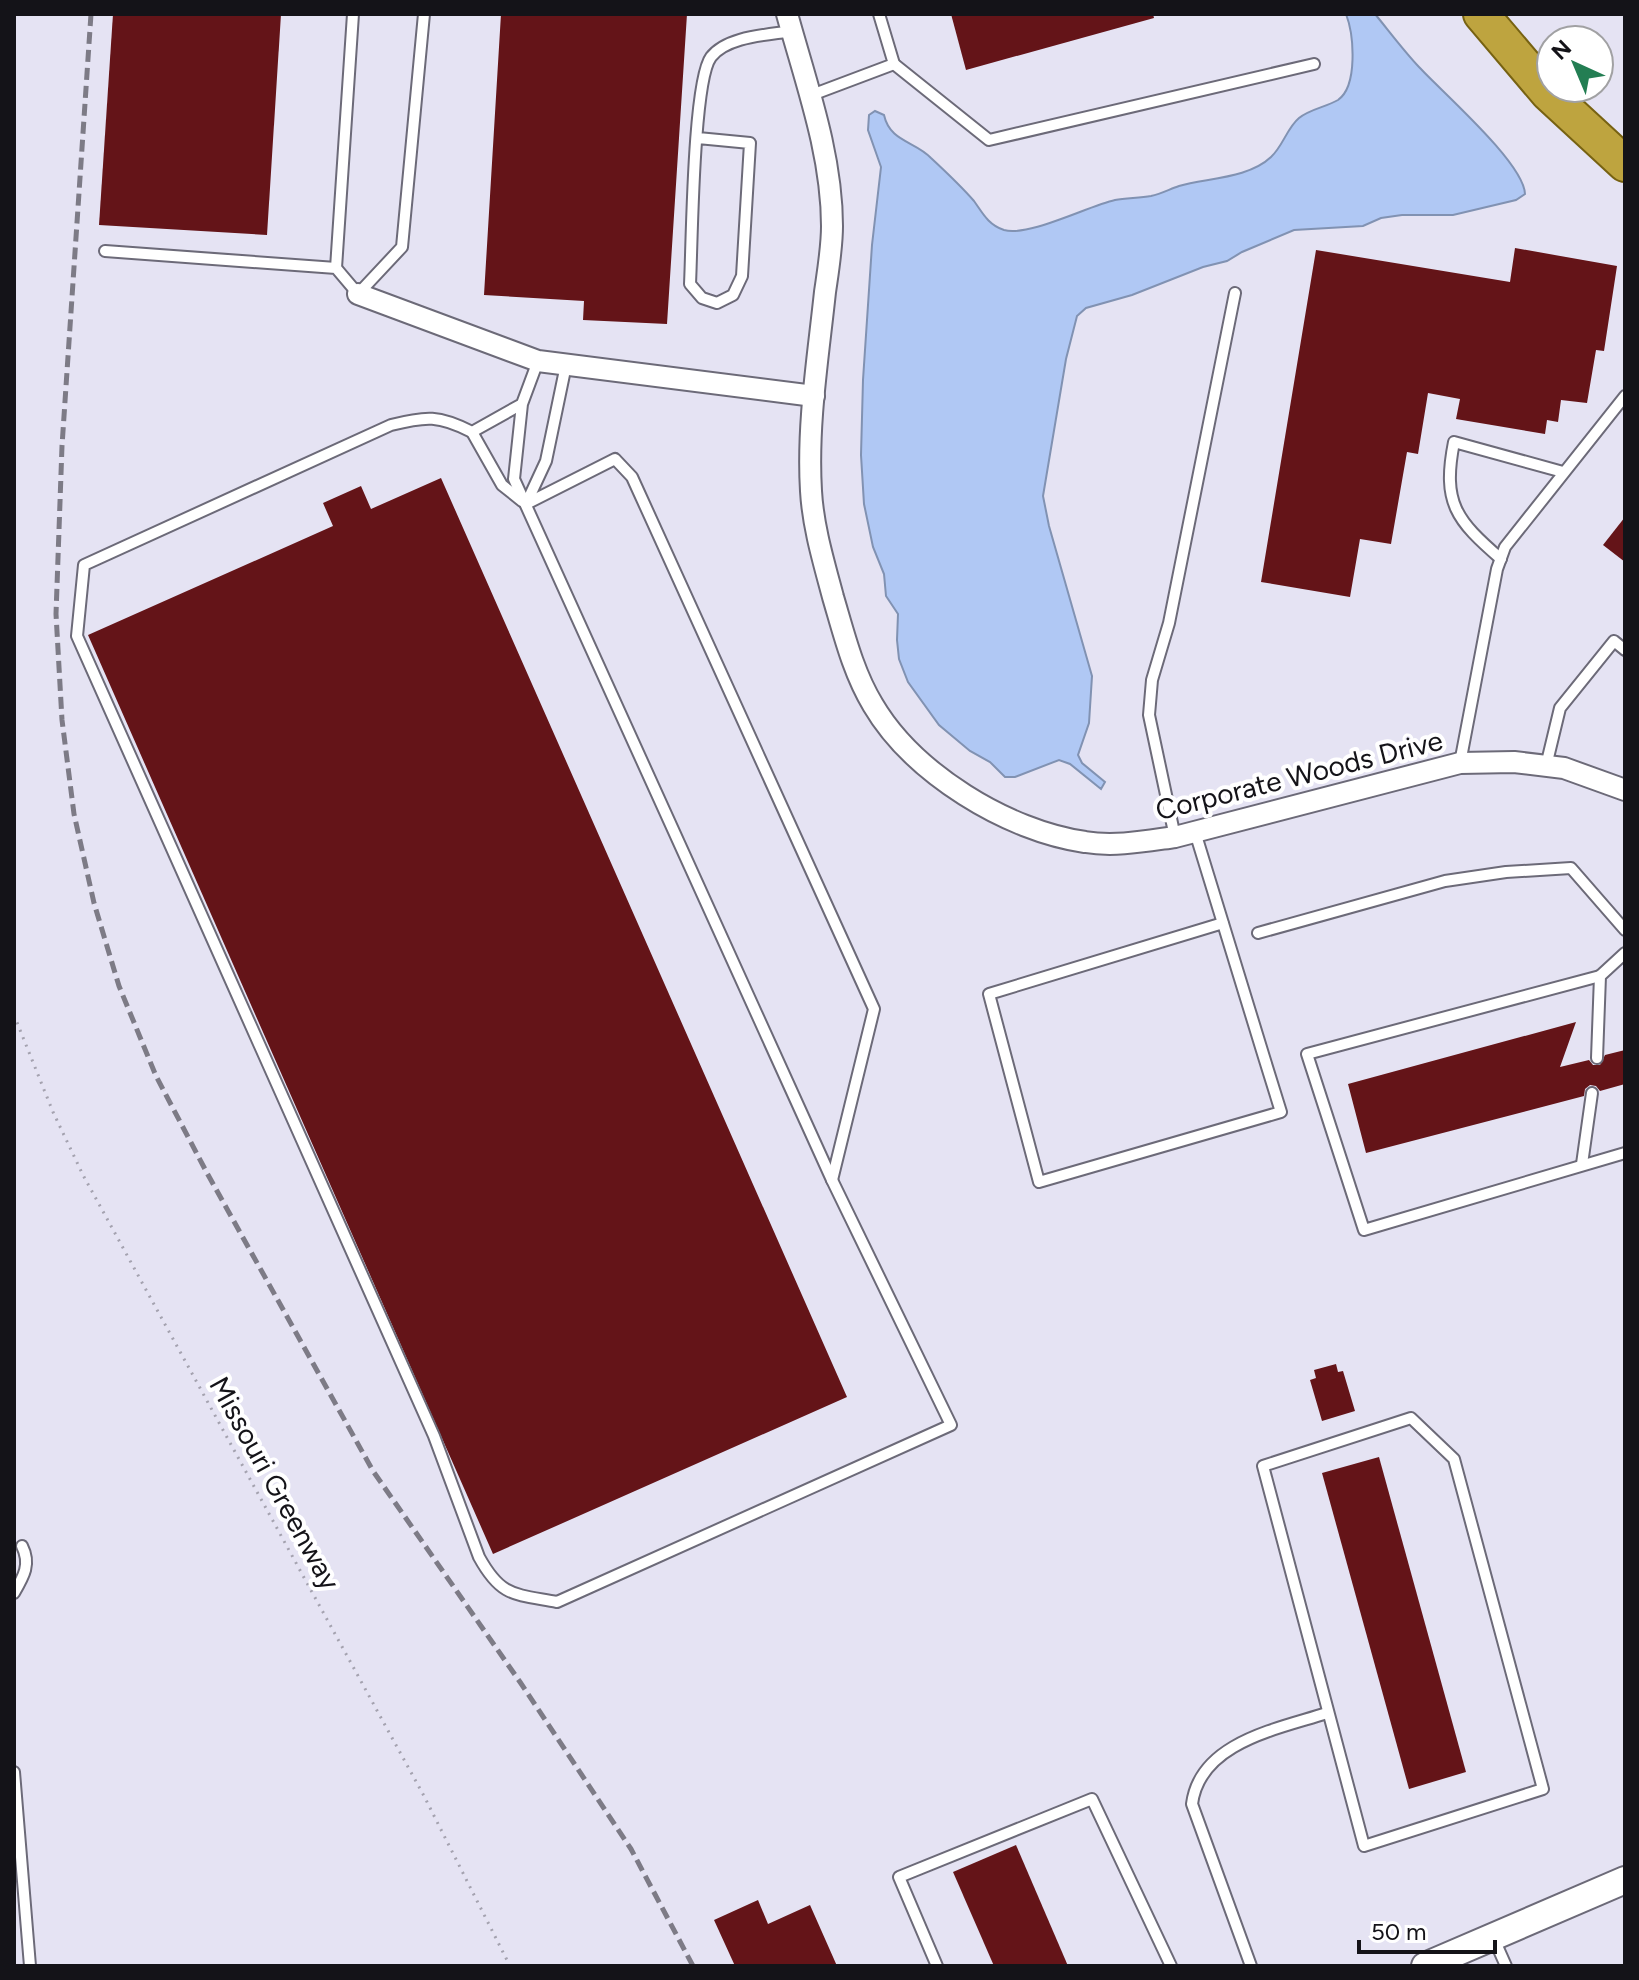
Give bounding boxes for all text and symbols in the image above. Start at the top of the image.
north arrow [1535,24,1615,104]
text: N [1546,34,1577,66]
street label: Corporate Woods Drive [1152,723,1446,827]
street label: Missouri Greenway [202,1371,348,1596]
scale bar [1359,1904,1495,1954]
text: 50 m [1371,1917,1427,1946]

